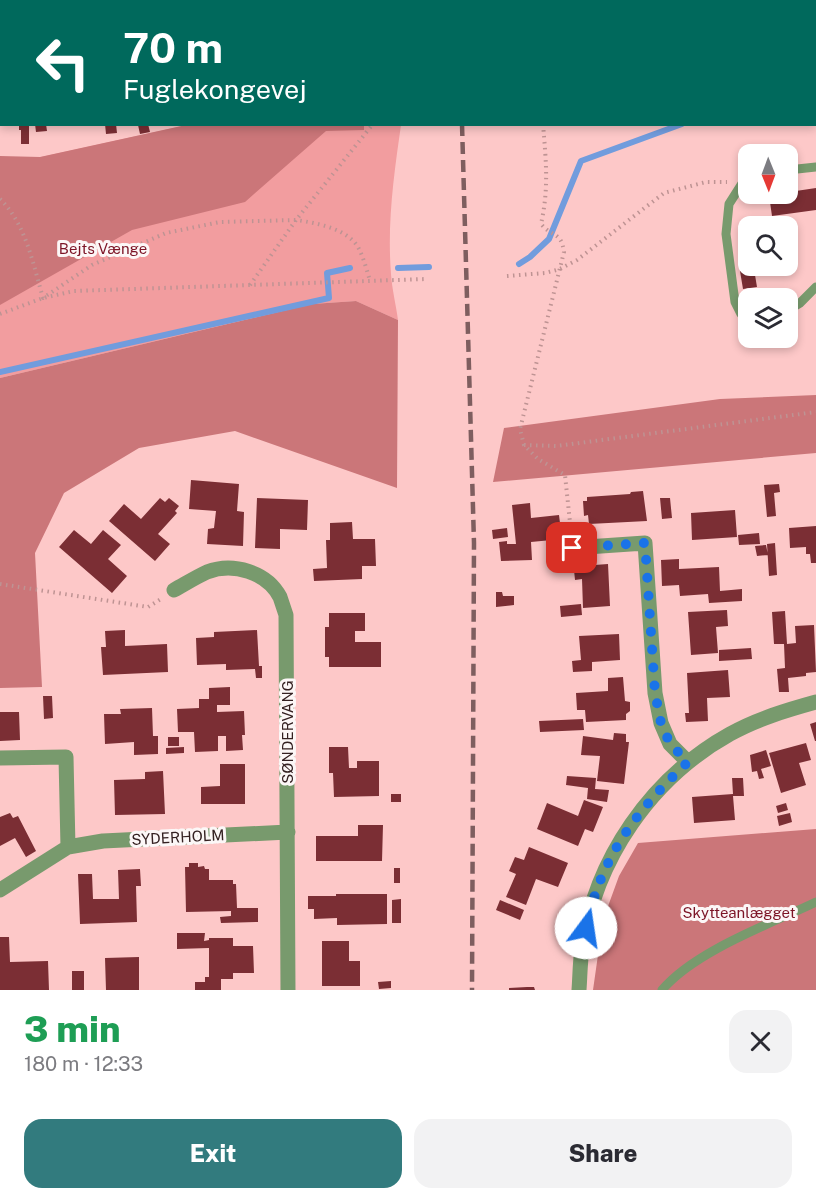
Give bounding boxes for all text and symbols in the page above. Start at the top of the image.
text: 70 m [123,23,223,72]
icon: left [24,24,102,102]
text: Fuglekongevej [123,73,307,105]
north arrow [738,144,798,204]
map controls [738,144,798,348]
button: search [738,216,798,276]
park label: Bejts Vænge [59,240,147,257]
button: layers [738,288,798,348]
pin [546,522,597,573]
icon: arrive [555,531,588,564]
street label: SØNDERVANG [279,680,296,784]
street label: SYDERHOLM [131,826,225,848]
position arrow [554,896,618,960]
park label: Skytteanlægget [682,904,796,921]
text: 3 min [24,1008,121,1050]
button: close [729,1010,792,1073]
text: 180 m · 12:33 [24,1052,143,1076]
button: Exit [24,1119,402,1188]
button: Share [414,1119,792,1188]

